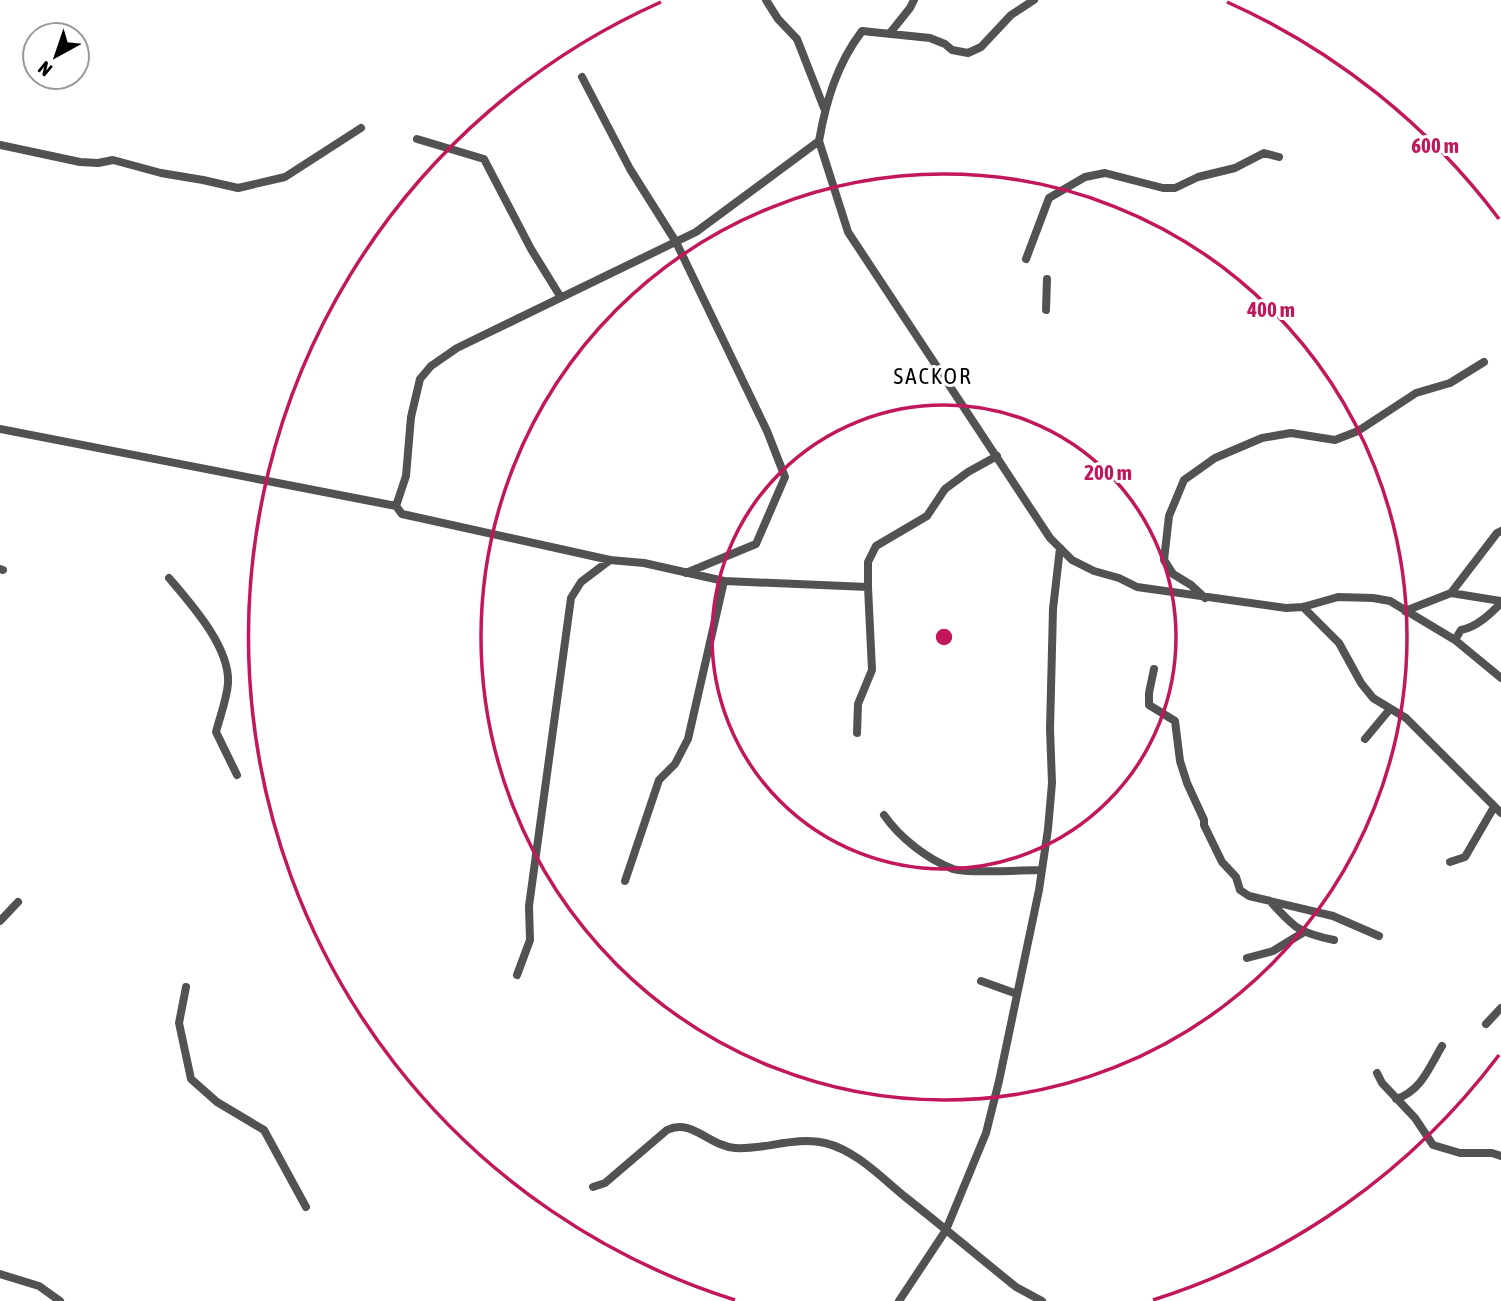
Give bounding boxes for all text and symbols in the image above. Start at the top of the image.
north arrow [21,21,91,91]
text: N [34,57,56,81]
text: 600 m [1411,133,1459,157]
text: 400 m [1246,297,1295,321]
district label: SACKOR [894,363,972,389]
text: 200 m [1084,460,1132,484]
centre of rings [932,625,956,649]

